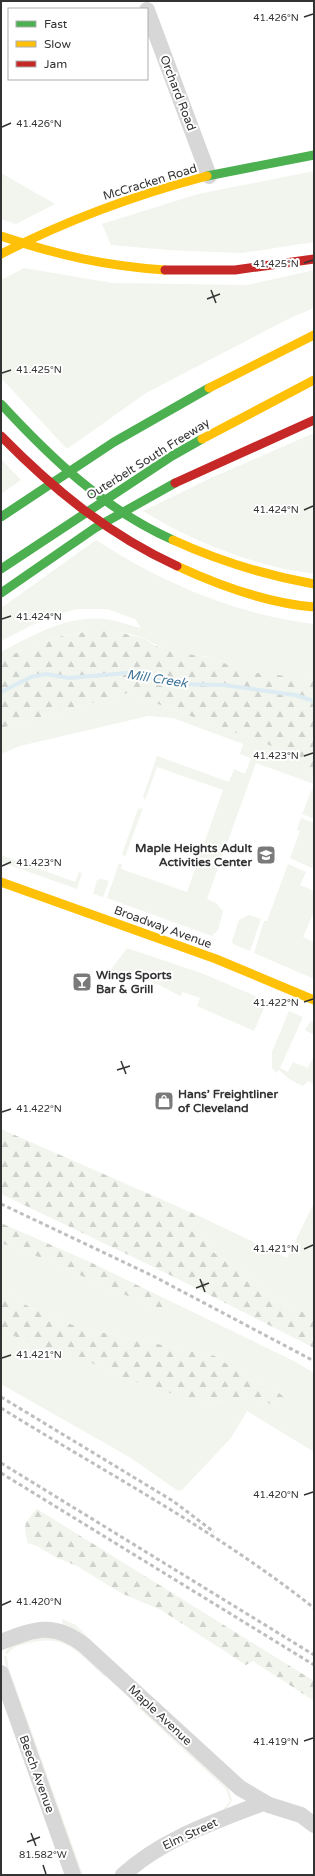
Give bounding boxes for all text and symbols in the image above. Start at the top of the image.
legend [8,8,148,80]
text: 41.426°N [253,12,299,24]
text: Fast [44,17,68,31]
text: Slow [44,37,71,51]
street label: Orchard Road [157,53,199,133]
text: Jam [44,57,67,71]
text: 41.426°N [16,118,62,130]
street label: McCracken Road [101,161,199,203]
text: 41.425°N [253,258,299,270]
text: 41.425°N [16,364,62,376]
street label: Outerbelt South Freeway [84,415,213,503]
text: 41.424°N [253,504,299,516]
text: 41.424°N [16,611,62,623]
water label: Mill Creek [126,666,189,692]
text: 41.423°N [253,750,299,762]
place label: Maple Heights Adult Activities Center [135,841,252,869]
school or university icon: Maple Heights Adult Activities Center [255,844,277,866]
text: 41.423°N [16,857,62,869]
street label: Broadway Avenue [112,903,214,951]
place label: Wings Sports Bar & Grill [96,968,172,996]
bar icon: Wings Sports Bar & Grill [71,971,93,993]
text: 41.422°N [253,997,299,1009]
place label: Hans’ Freightliner of Cleveland [178,1087,278,1115]
shop icon: Hans’ Freightliner of Cleveland [153,1090,175,1112]
text: 41.422°N [16,1103,62,1115]
text: 41.421°N [253,1243,299,1255]
text: 41.421°N [16,1349,62,1361]
text: 41.420°N [253,1489,299,1501]
text: 41.420°N [16,1596,62,1608]
street label: Maple Avenue [125,1682,195,1748]
street label: Beech Avenue [16,1733,58,1815]
text: 41.419°N [253,1736,299,1748]
street label: Elm Street [160,1815,220,1853]
text: 81.582°W [19,1849,67,1861]

